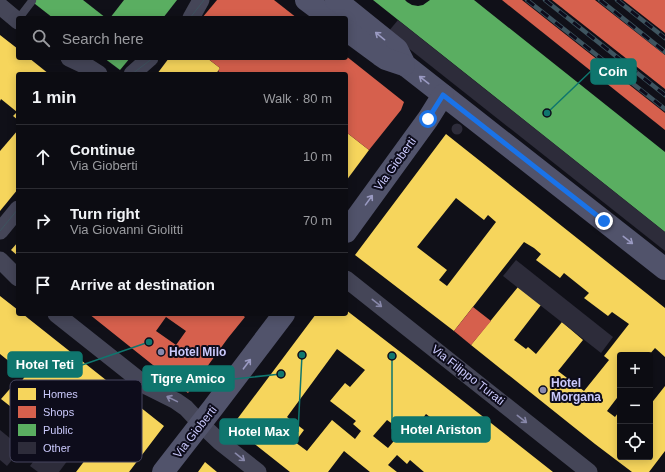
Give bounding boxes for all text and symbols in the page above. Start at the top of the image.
search box [16,16,348,60]
icon: search [30,27,52,49]
text: Search here [62,30,144,47]
one-way arrow [375,32,386,41]
callout: Coin [591,59,636,84]
text: Coin [599,64,627,79]
one-way arrow [419,76,430,84]
text: 1 min [32,88,76,107]
text: Walk · 80 m [263,91,332,106]
route start [419,110,437,128]
street label: Via Gioberti [371,135,419,193]
text: Continue [70,141,135,158]
icon: ahead [32,146,54,168]
text: 10 m [303,149,332,164]
text: Via Gioberti [70,158,138,173]
one-way arrow [365,195,373,206]
text: Turn right [70,205,140,222]
icon: right [32,210,54,232]
route end [595,212,613,230]
text: 70 m [303,213,332,228]
text: Via Giovanni Giolitti [70,222,183,237]
one-way arrow [623,235,634,244]
icon: arrive [32,274,54,296]
text: Arrive at destination [70,276,215,293]
one-way arrow [371,299,382,307]
street label: Via Filippo Turati [429,342,507,408]
place label: Hotel Milo [169,345,226,359]
marker: Hotel Milo [156,347,166,357]
callout: Hotel Teti [8,352,82,377]
map controls [617,352,653,460]
button: + [617,352,653,388]
text: Hotel Teti [16,357,74,372]
one-way arrow [242,358,251,369]
callout: Tigre Amico [143,366,234,391]
text: Tigre Amico [151,371,225,386]
place label: Hotel Morgana [551,376,601,404]
legend [10,380,142,462]
marker: Hotel Morgana [538,385,548,395]
text: Homes [43,388,78,400]
button: − [617,388,653,424]
one-way arrow [166,395,178,402]
street label: Via Gioberti [170,403,220,461]
text: Shops [43,406,75,418]
one-way arrow [517,414,528,423]
callout: Hotel Ariston [392,417,490,442]
callout: Hotel Max [220,419,298,444]
text: Hotel Ariston [400,422,482,437]
text: Public [43,424,73,436]
text: Hotel Max [228,424,290,439]
button: locate [617,424,653,460]
text: Other [43,442,71,454]
one-way arrow [234,453,245,462]

